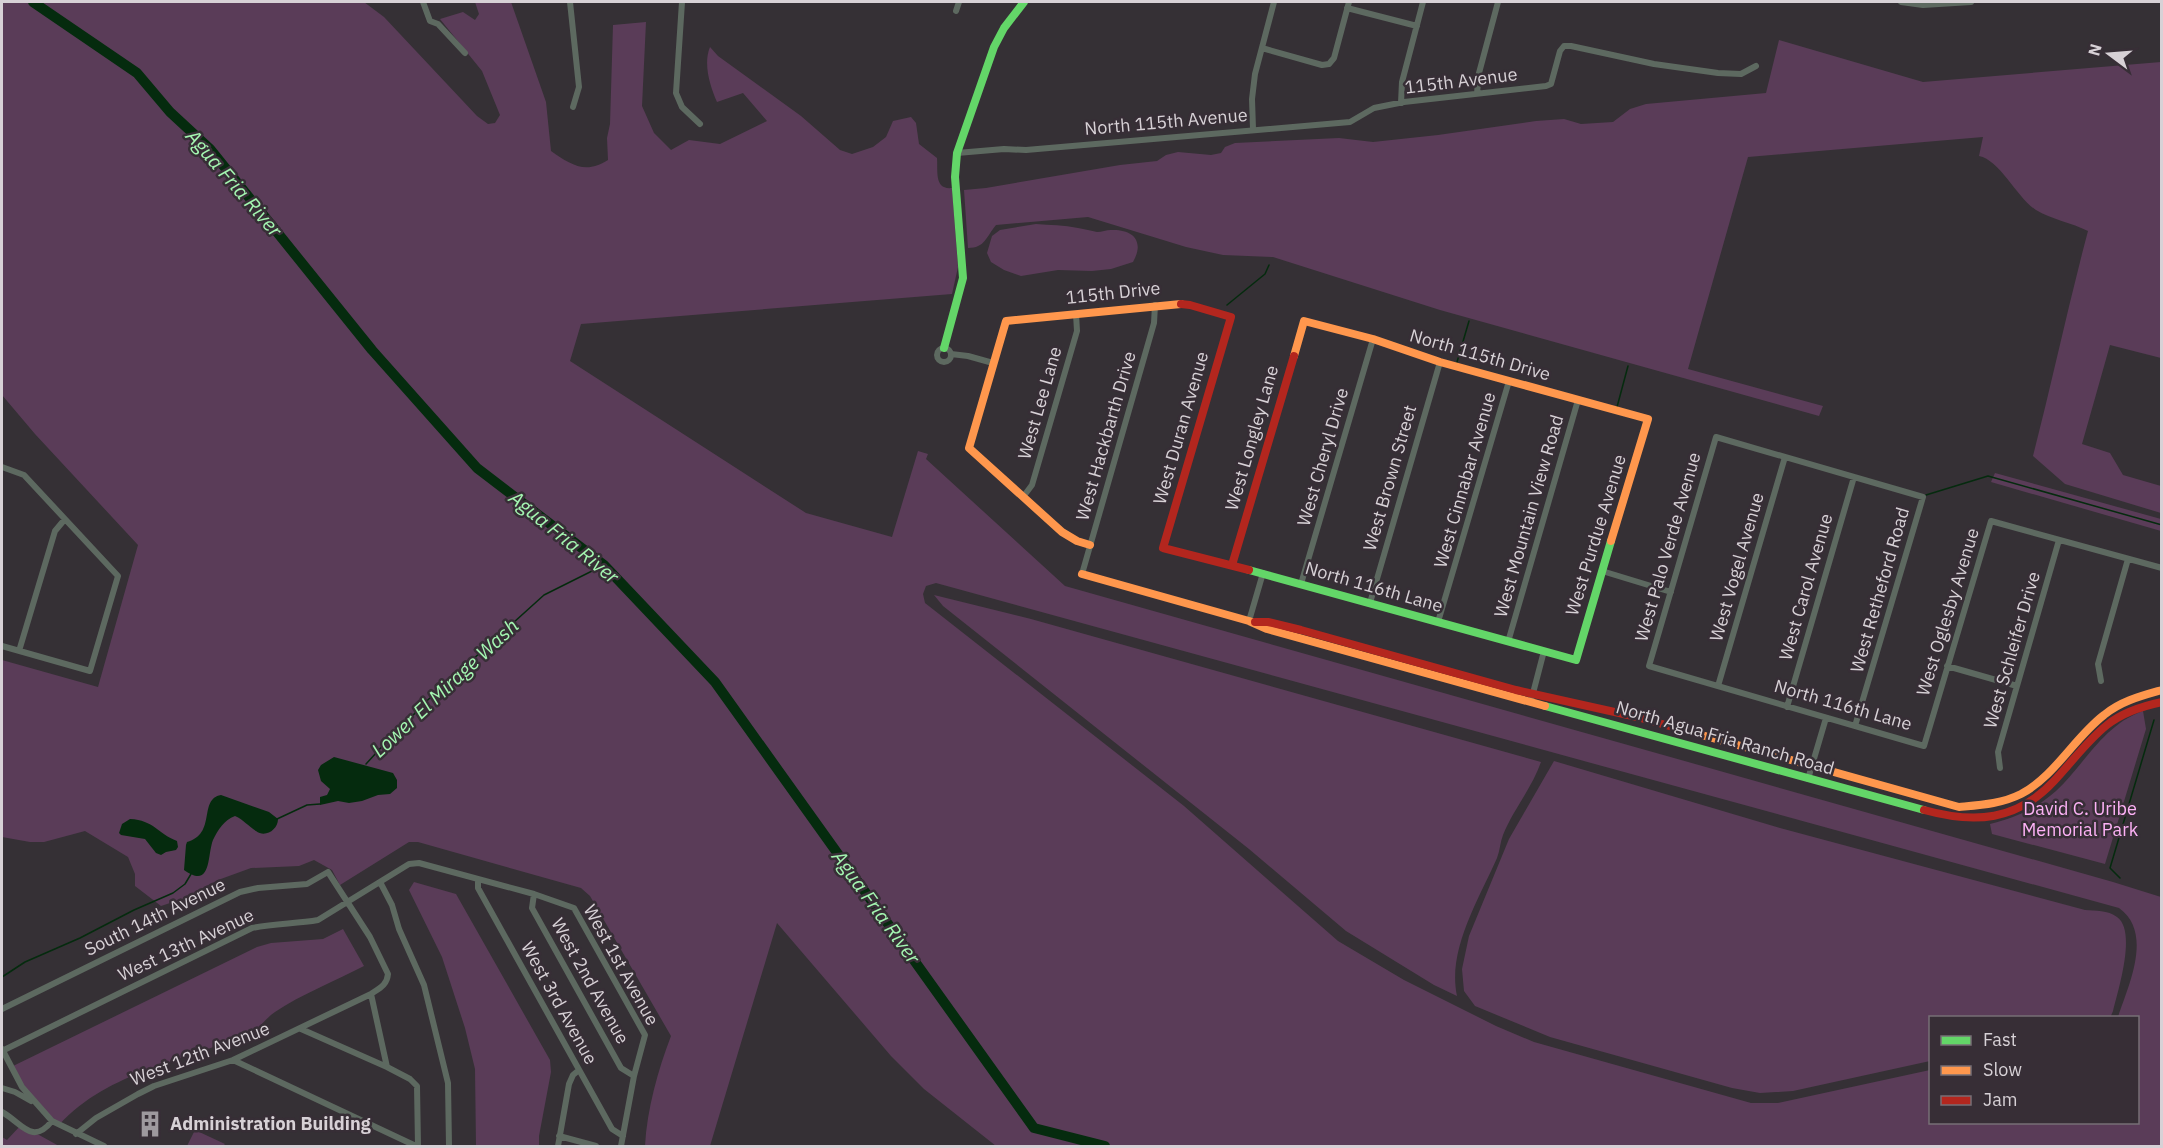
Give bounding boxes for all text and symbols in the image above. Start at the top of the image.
north arrow [2079,24,2139,84]
text: N [2083,42,2106,58]
street label: 115th Avenue [1403,62,1519,99]
street label: North 115th Avenue [1083,103,1249,140]
water label: Agua Fria River [179,122,289,243]
street label: 115th Drive [1065,276,1161,309]
street label: North 115th Drive [1407,323,1553,386]
street label: West Lee Lane [1012,344,1067,462]
street label: West Hackbarth Drive [1070,348,1141,523]
street label: West Duran Avenue [1148,349,1213,507]
street label: West Longley Lane [1220,362,1283,513]
street label: West Cheryl Drive [1292,385,1353,529]
street label: West Cinnabar Avenue [1428,389,1501,570]
street label: West Brown Street [1358,402,1421,554]
street label: West Mountain View Road [1489,412,1568,620]
street label: West Palo Verde Avenue [1629,449,1706,644]
street label: West Purdue Avenue [1560,451,1631,618]
water label: Agua Fria River [503,483,626,590]
street label: West Vogel Avenue [1704,490,1769,644]
street label: West Retheford Road [1845,505,1914,675]
street label: West Carol Avenue [1774,511,1837,663]
street label: West Oglesby Avenue [1911,525,1984,699]
street label: North 116th Lane [1303,556,1446,617]
street label: West Schleifer Drive [1978,569,2045,731]
water label: Lower El Mirage Wash [365,612,524,763]
street label: North 116th Lane [1772,674,1915,735]
street label: North Agua Fria Ranch Road [1613,695,1837,780]
park label: David C. Uribe Memorial Park [2022,797,2139,841]
water label: Agua Fria River [825,844,927,970]
street label: South 14th Avenue [81,872,229,961]
street label: West 1st Avenue [579,900,664,1029]
street label: West 13th Avenue [114,903,258,986]
street label: West 2nd Avenue [546,914,635,1048]
street label: West 3rd Avenue [516,937,603,1068]
street label: West 12th Avenue [127,1016,273,1091]
legend [1929,1016,2139,1124]
text: Fast [1983,1028,2017,1051]
text: Slow [1983,1058,2022,1081]
text: Jam [1983,1088,2018,1111]
building icon: Administration Building [135,1109,165,1139]
place label: Administration Building [170,1112,371,1135]

